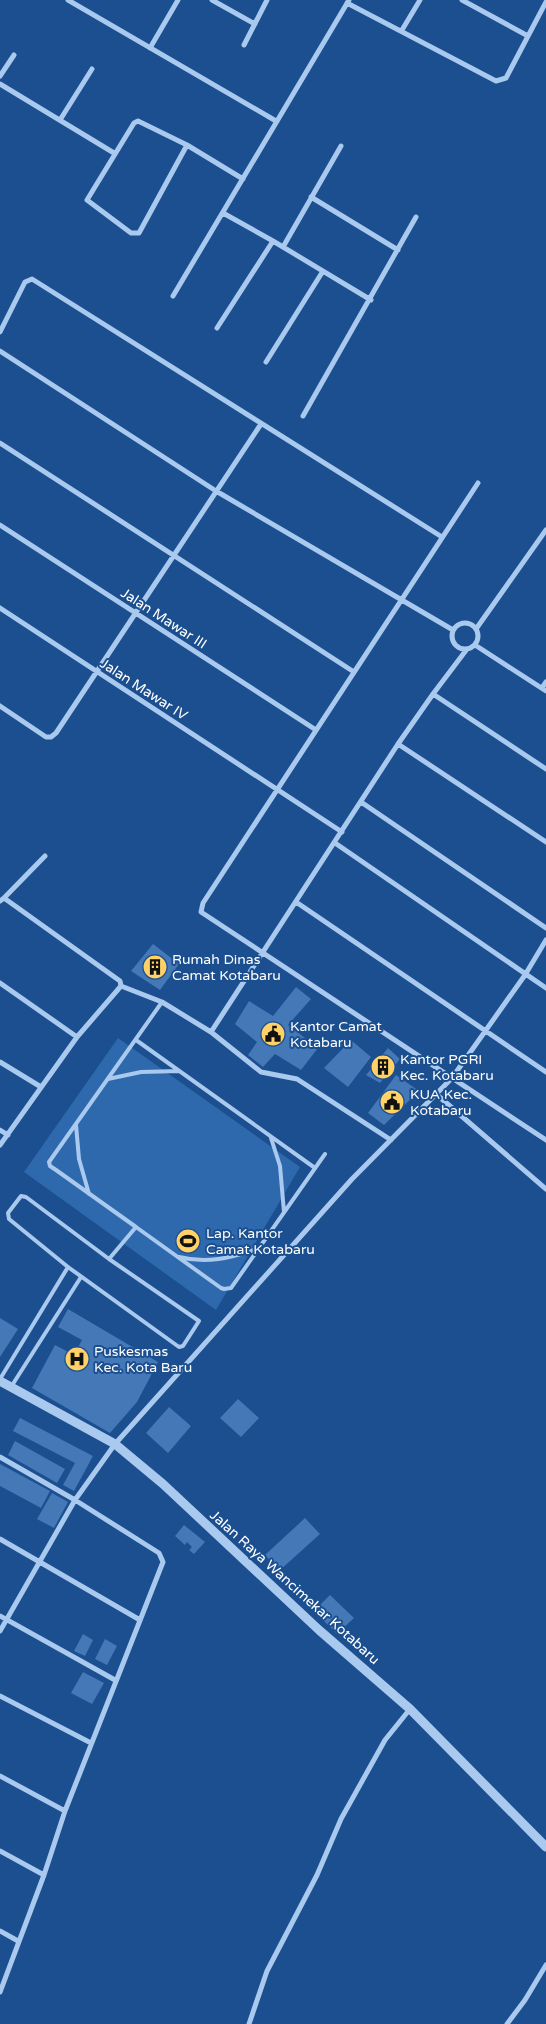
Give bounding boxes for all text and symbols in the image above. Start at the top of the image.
street label: Jalan Mawar III [118,584,210,653]
street label: Jalan Mawar IV [97,655,191,724]
place label: Rumah Dinas Camat Kotabaru [172,951,281,984]
building icon: Rumah Dinas Camat Kotabaru [142,954,168,980]
place label: Kantor Camat Kotabaru [290,1018,383,1051]
public building icon: Kantor Camat Kotabaru [260,1021,286,1047]
place label: Kantor PGRI Kec. Kotabaru [400,1051,494,1084]
building icon: Kantor PGRI Kec. Kotabaru [370,1054,396,1080]
place label: KUA Kec. Kotabaru [410,1086,472,1119]
public building icon: KUA Kec. Kotabaru [379,1089,405,1115]
place label: Lap. Kantor Camat Kotabaru [206,1225,315,1258]
sports icon: Lap. Kantor Camat Kotabaru [175,1228,201,1254]
place label: Puskesmas Kec. Kota Baru [94,1343,192,1376]
hospital icon: Puskesmas Kec. Kota Baru [64,1346,90,1372]
street label: Jalan Raya Wancimekar Kotabaru [206,1507,383,1668]

